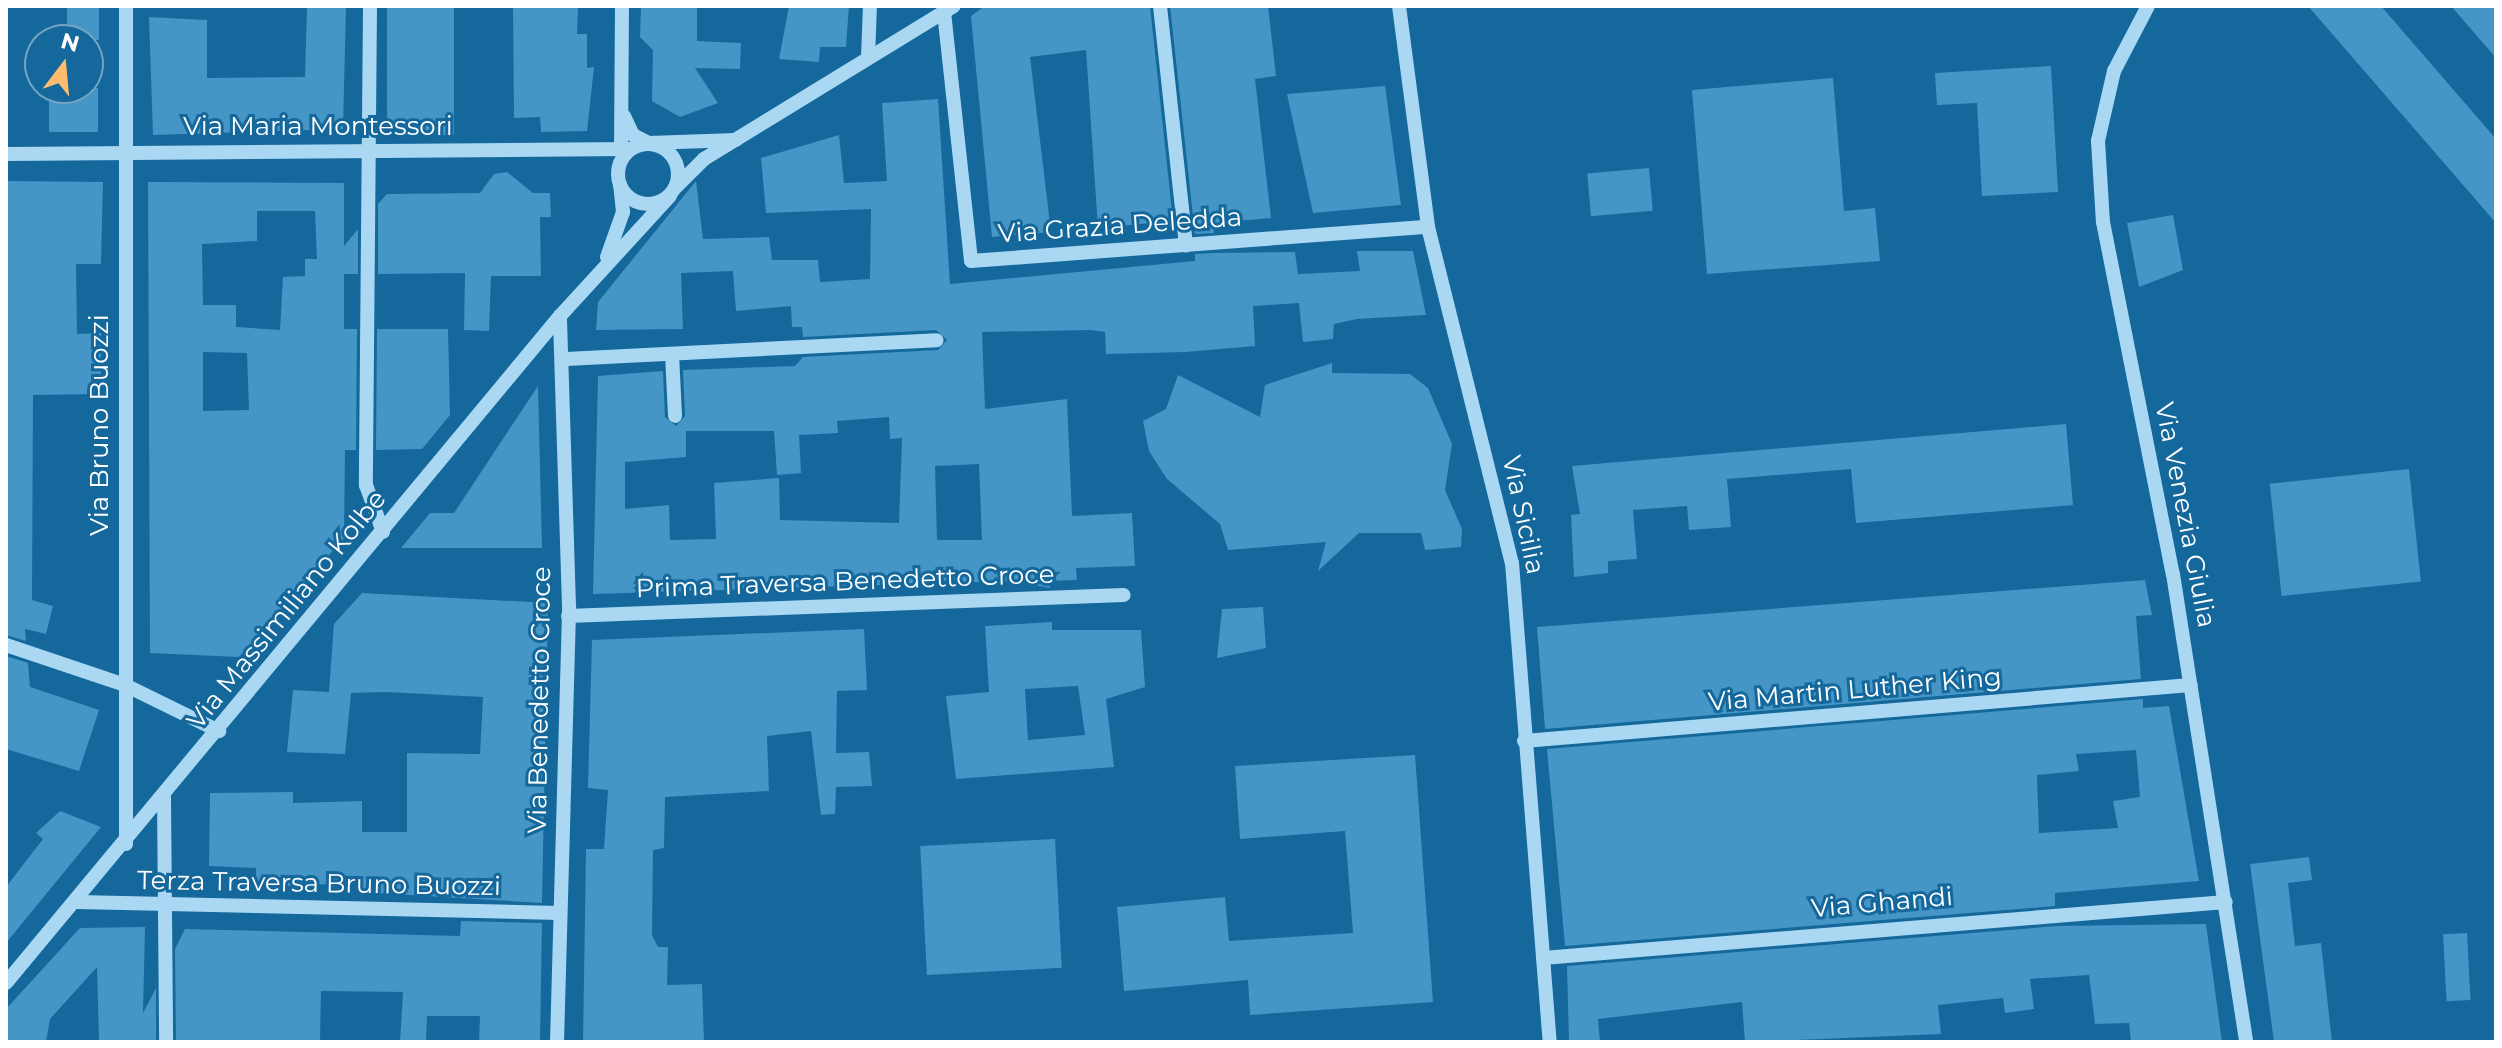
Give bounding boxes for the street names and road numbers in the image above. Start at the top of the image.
street label: Via Maria Montessori [183,111,453,143]
street label: Via Grazia Deledda [997,202,1243,250]
street label: Via Bruno Buozzi [84,314,116,536]
street label: Via Venezia Giulia [2148,400,2222,630]
street label: Via Sicilia [1495,453,1551,577]
street label: Via Massimiliano Kolbe [181,484,393,736]
street label: Prima Traversa Benedetto Croce [635,559,1055,605]
street label: Via Benedetto Croce [522,566,558,834]
street label: Via Martin Luther King [1707,662,2003,718]
street label: Terza Traversa Bruno Buozzi [137,865,501,903]
street label: Via Ghandi [1810,881,1954,925]

